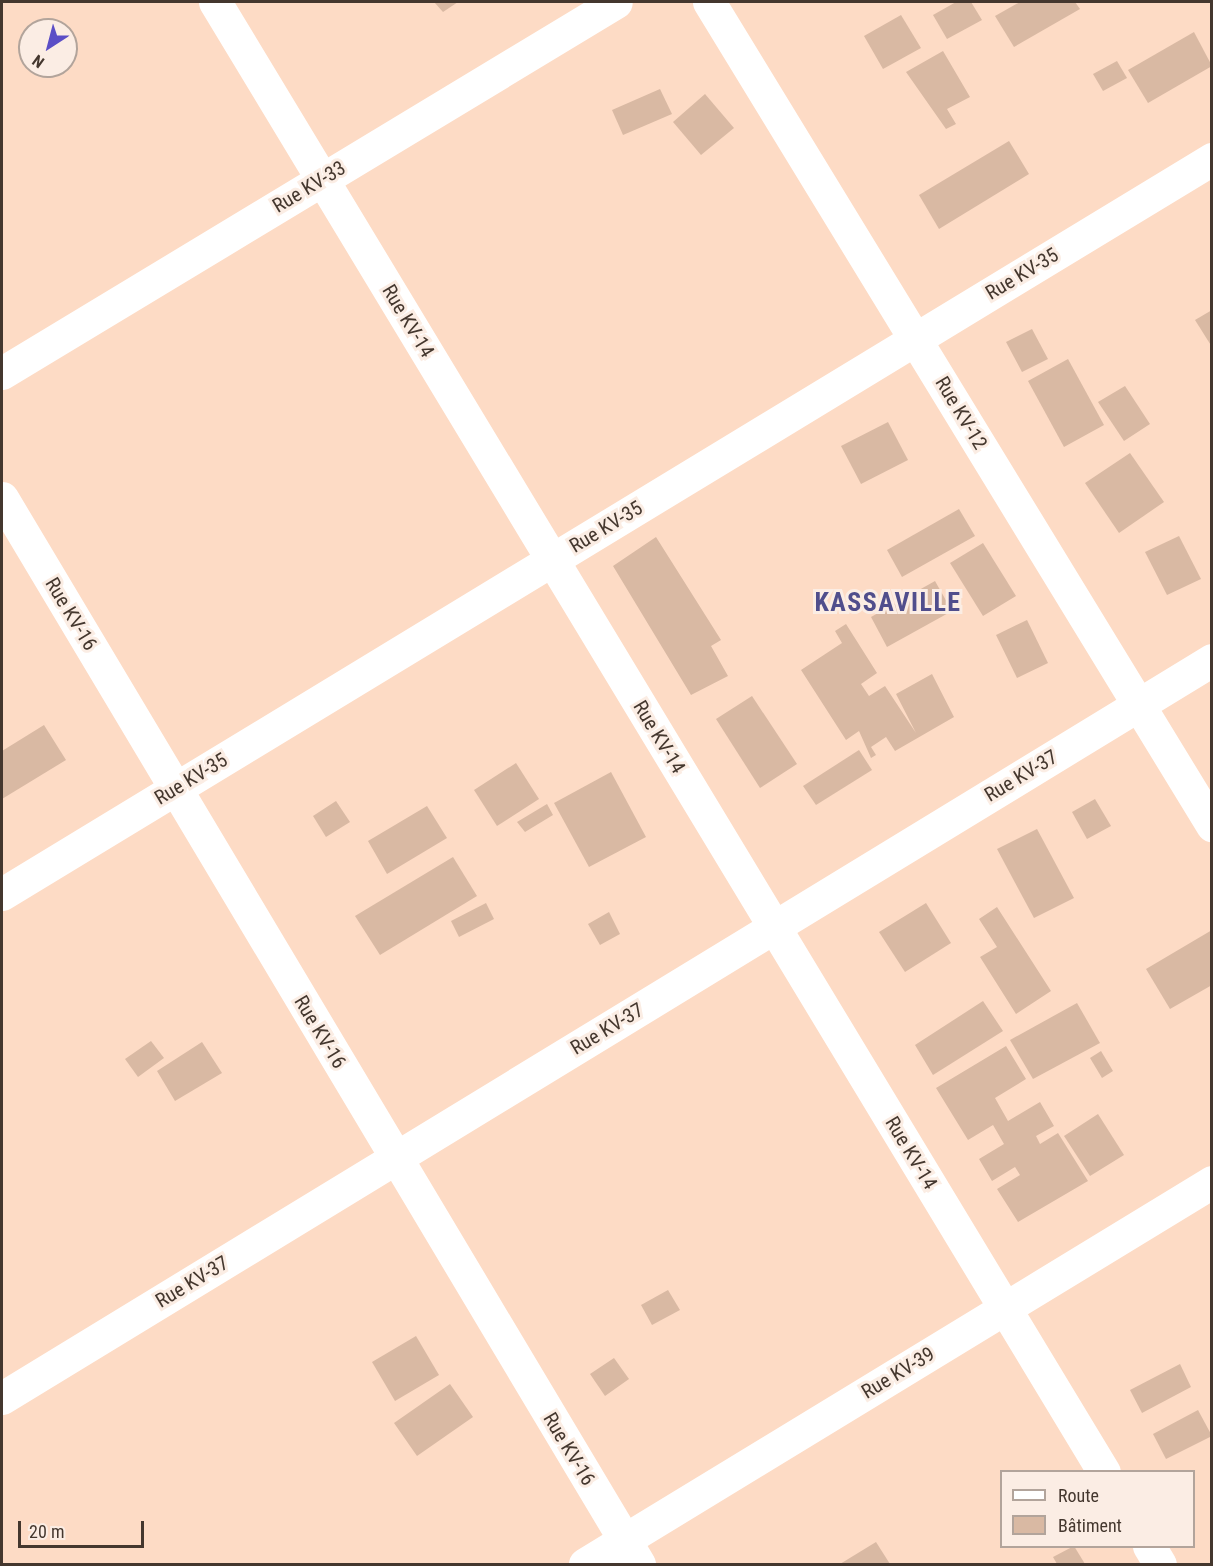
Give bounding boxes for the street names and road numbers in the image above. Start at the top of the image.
street label: Rue KV-33 [268,156,350,218]
street label: Rue KV-35 [981,243,1063,305]
street label: Rue KV-14 [377,280,439,362]
street label: Rue KV-12 [930,372,992,454]
street label: Rue KV-35 [565,496,647,558]
street label: Rue KV-16 [40,573,102,655]
street label: Rue KV-14 [628,696,690,778]
street label: Rue KV-37 [980,745,1062,807]
street label: Rue KV-35 [150,748,232,810]
street label: Rue KV-16 [289,991,351,1073]
street label: Rue KV-37 [566,998,648,1060]
street label: Rue KV-14 [880,1112,942,1194]
street label: Rue KV-37 [151,1251,233,1313]
street label: Rue KV-39 [857,1342,939,1404]
street label: Rue KV-16 [538,1408,600,1490]

